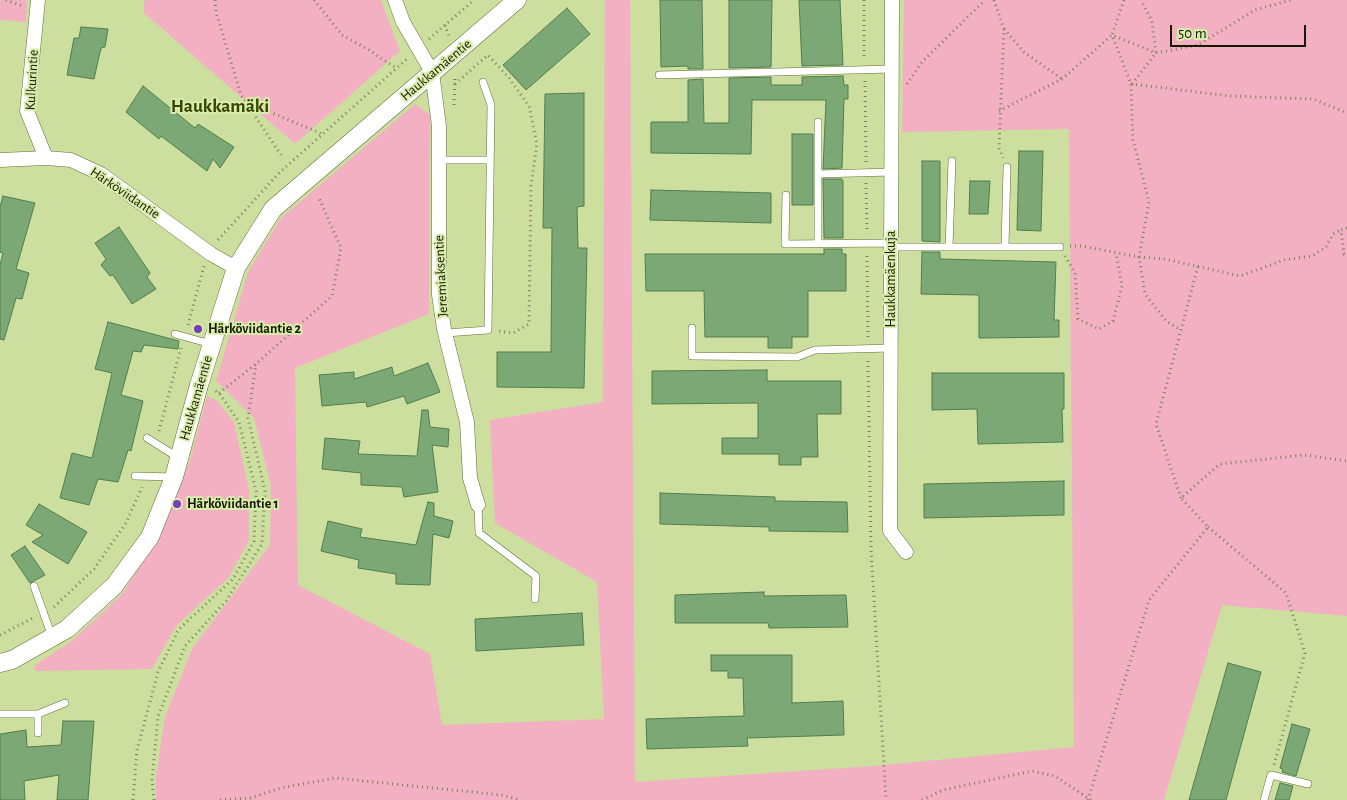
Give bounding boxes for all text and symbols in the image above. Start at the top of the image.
scale bar [1172,15,1308,47]
text: 50 m [1178,26,1207,41]
street label: Haukkamäentie [397,35,475,105]
street label: Kulkurintie [22,49,42,111]
district label: Haukkamäki [171,95,269,117]
street label: Härköviidantie [87,163,163,223]
street label: Haukkamäenkuja [883,231,899,327]
street label: Jeremiaksentie [430,235,452,317]
place label: Härköviidantie 2 [208,321,301,337]
marker: Härköviidantie 2 [192,323,204,335]
street label: Haukkamäentie [176,354,216,442]
place label: Härköviidantie 1 [187,496,278,512]
marker: Härköviidantie 1 [171,498,183,510]

